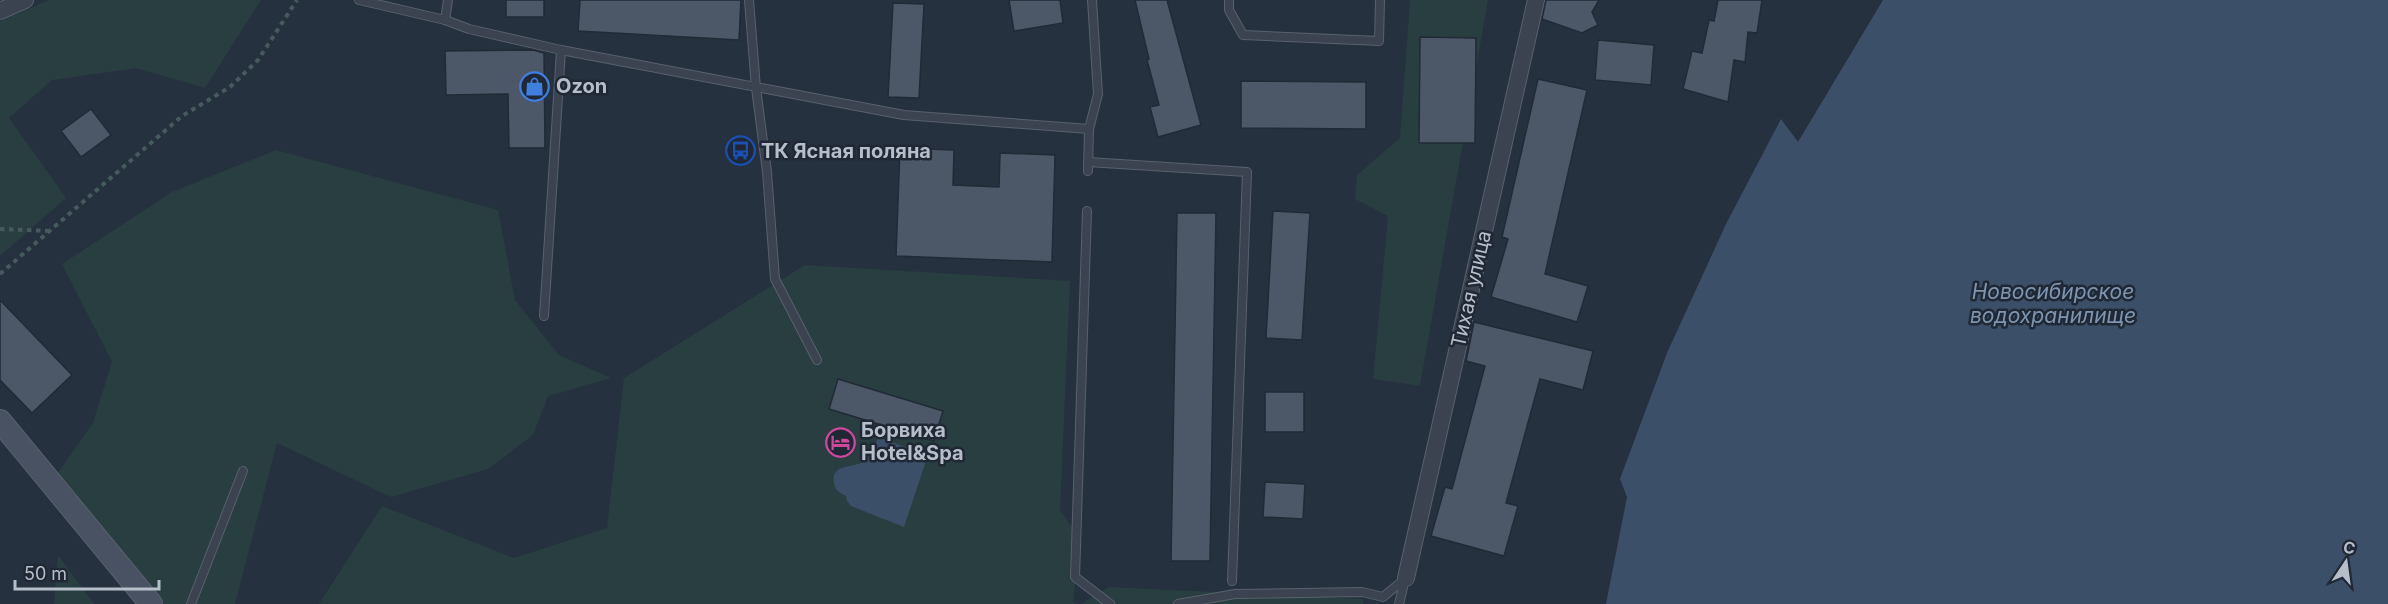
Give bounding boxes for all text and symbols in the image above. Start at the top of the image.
shop icon: Ozon [519,70,551,102]
place label: Ozon [556,74,607,98]
bus stop icon: ТК Ясная поляна [724,135,756,167]
place label: ТК Ясная поляна [761,139,931,163]
street label: Тихая улица [1446,228,1496,350]
water label: Новосибирское водохранилище [1970,279,2136,328]
place label: Борвиха Hotel&Spa [861,418,964,465]
hotel icon: Борвиха Hotel&Spa [824,426,856,458]
north arrow [2316,532,2376,592]
text: С [2341,536,2358,558]
scale bar [15,553,159,591]
text: 50 m [24,563,67,584]

